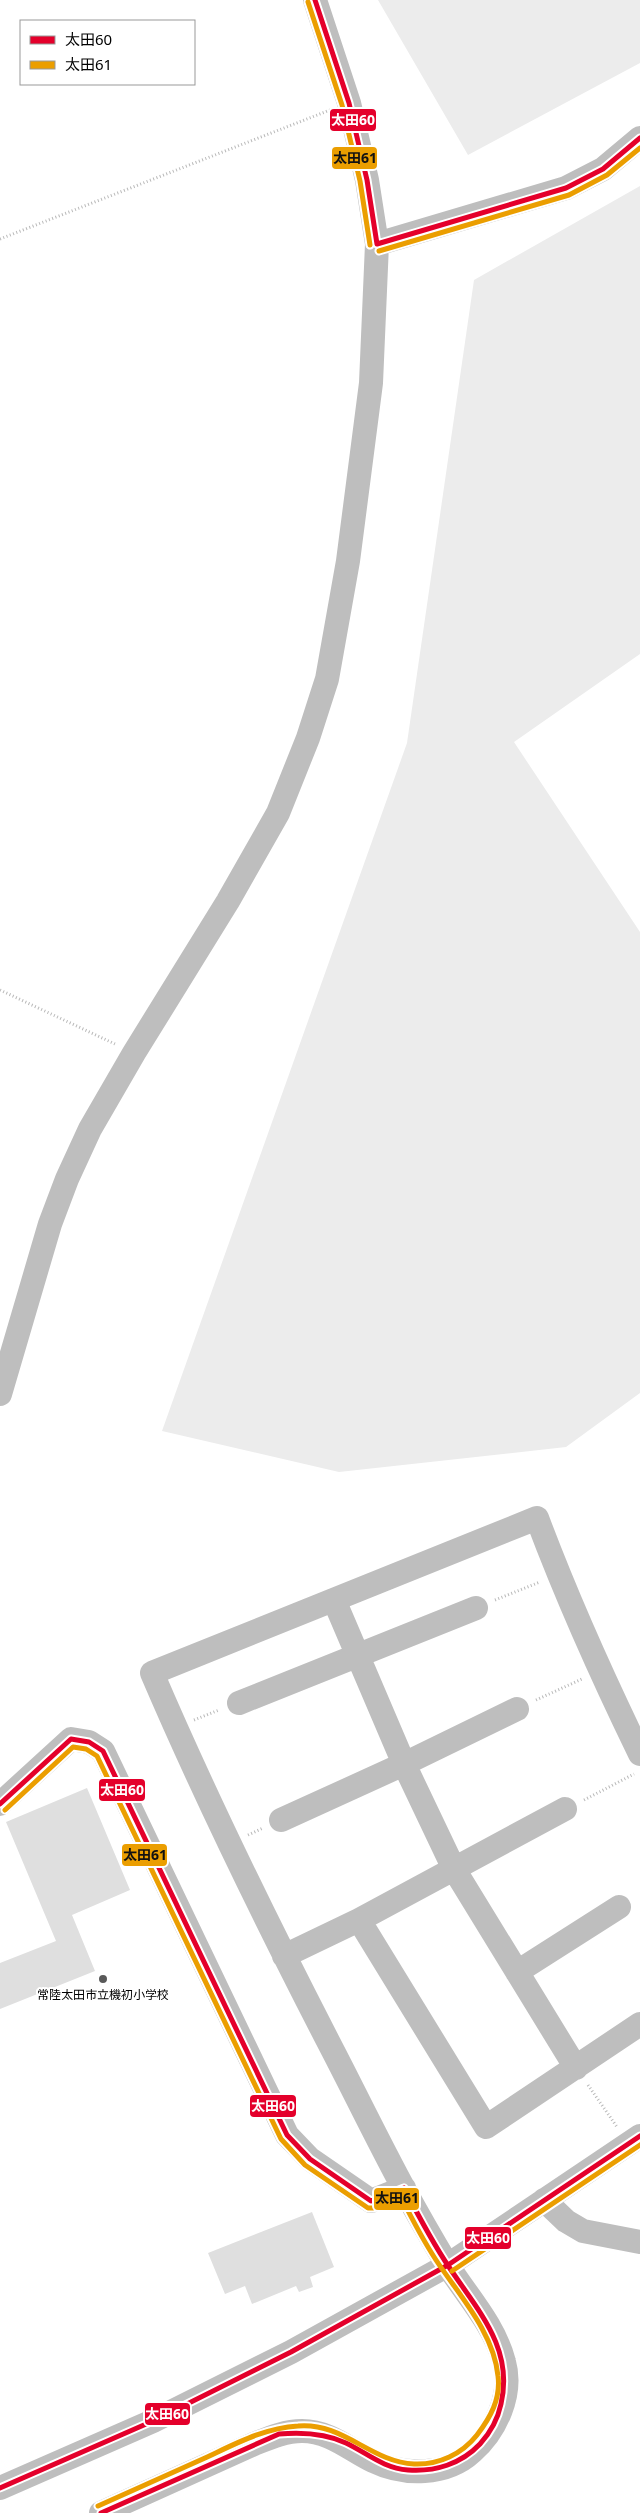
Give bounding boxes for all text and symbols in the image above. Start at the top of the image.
legend [20,20,195,85]
text: 太田60 [65,29,112,49]
text: 太田61 [65,54,112,74]
line badge: 太田60 [329,108,377,132]
text: 太田60 [331,110,375,129]
line badge: 太田61 [331,146,378,170]
text: 太田61 [333,148,377,167]
line badge: 太田60 [98,1778,146,1802]
text: 太田60 [100,1780,144,1799]
line badge: 太田61 [121,1843,168,1867]
text: 太田61 [123,1845,167,1864]
marker: 常陸太田市立機初小学校 [97,1973,109,1985]
place label: 常陸太田市立機初小学校 [37,1986,169,2003]
line badge: 太田60 [249,2094,297,2118]
text: 太田60 [251,2096,295,2115]
line badge: 太田61 [373,2187,420,2211]
text: 太田61 [375,2188,419,2207]
line badge: 太田60 [464,2226,512,2250]
text: 太田60 [466,2228,510,2247]
line badge: 太田60 [144,2402,191,2426]
text: 太田60 [145,2404,189,2423]

